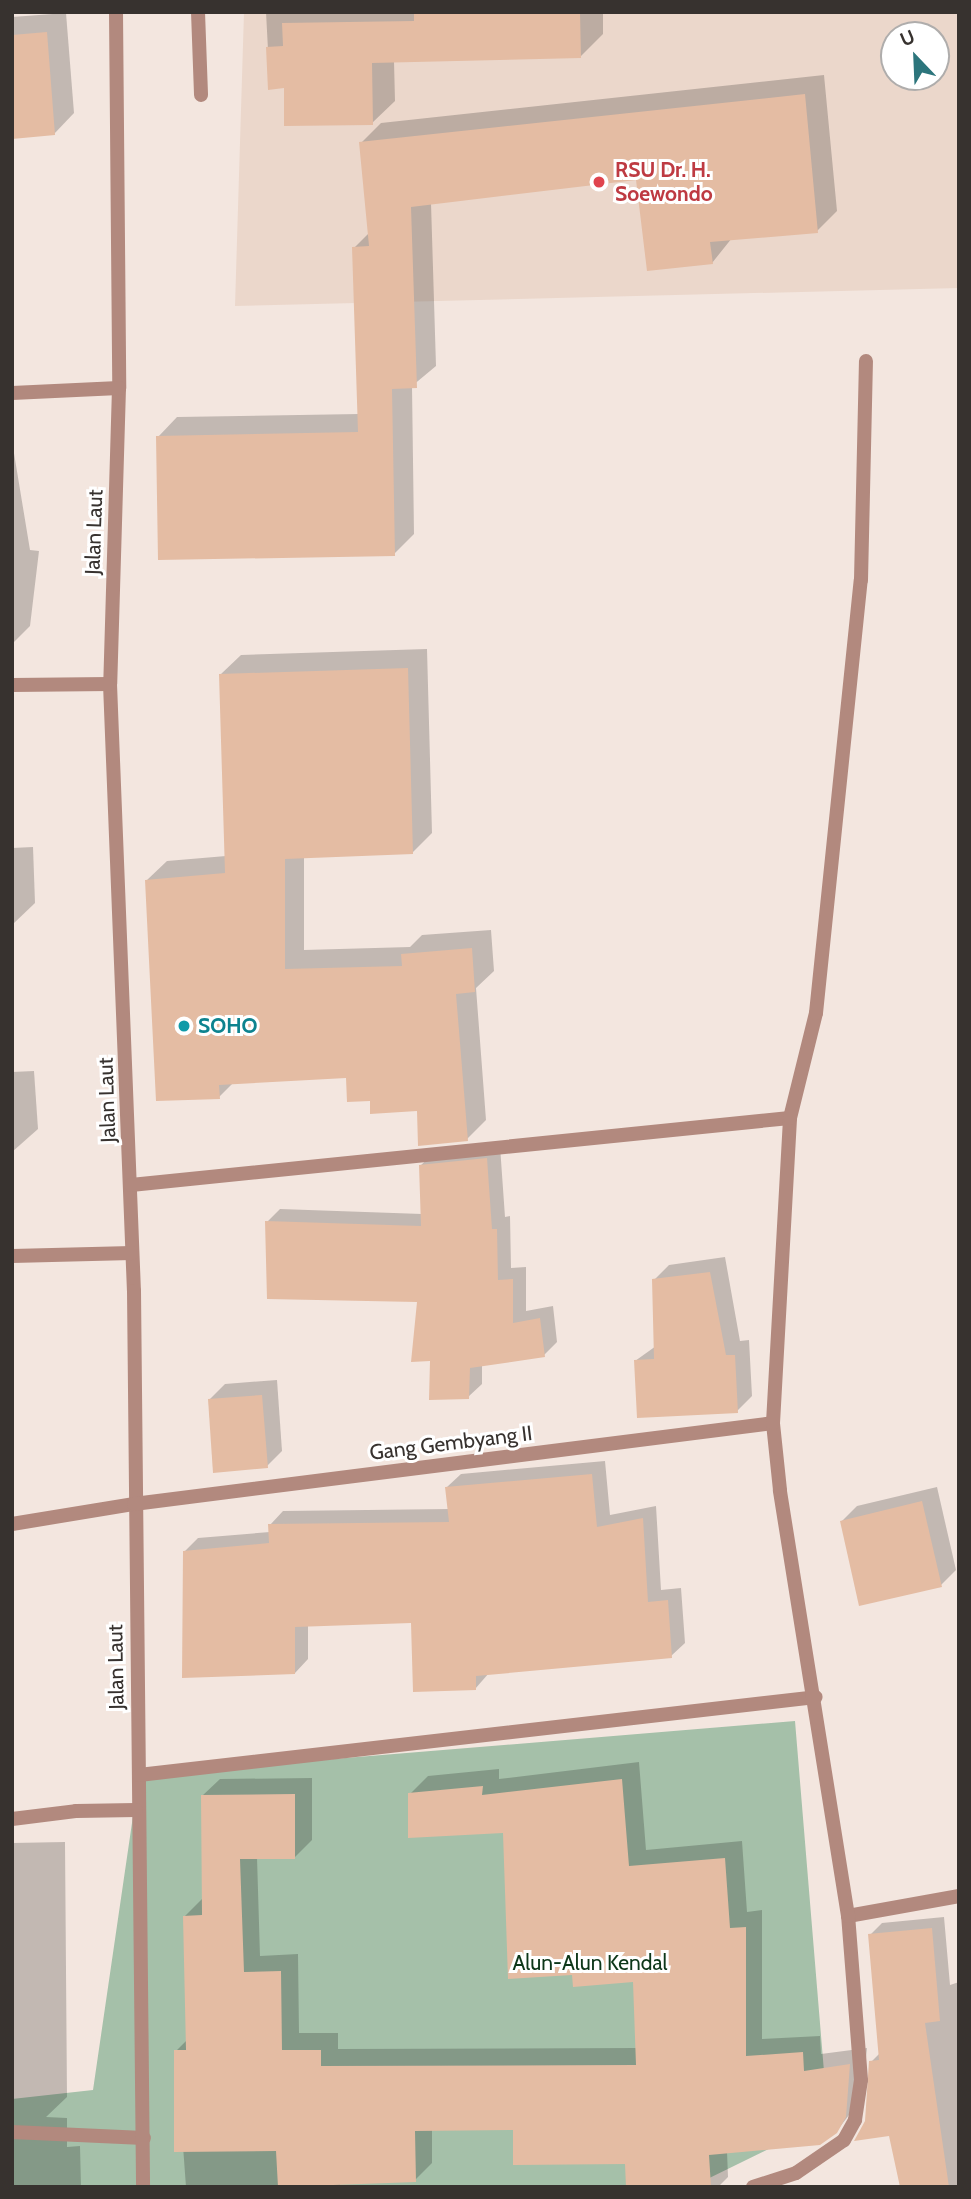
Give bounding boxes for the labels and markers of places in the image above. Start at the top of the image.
place label: RSU Dr. H. Soewondo [615,157,713,207]
marker: RSU Dr. H. Soewondo [589,172,609,192]
place label: SOHO [198,1013,257,1039]
marker: SOHO [176,1018,192,1034]

